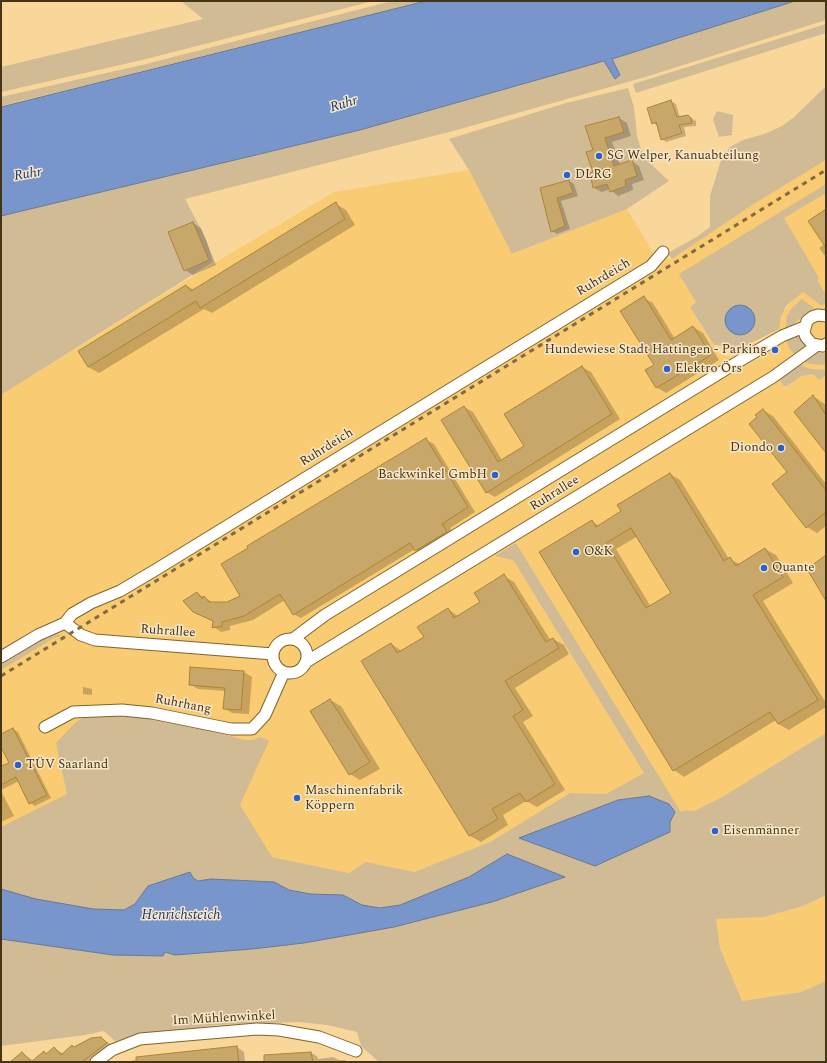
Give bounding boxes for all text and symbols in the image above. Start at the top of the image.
water label: Ruhr [328,93,360,117]
place label: SG Welper, Kanuabteilung [607,148,759,164]
marker: SG Welper, Kanuabteilung [594,151,604,161]
water label: Ruhr [13,165,43,185]
place label: DLRG [575,167,612,183]
marker: DLRG [562,170,572,180]
street label: Ruhrdeich [574,256,634,300]
place label: Hundewiese Stadt Hattingen - Parking [545,342,767,358]
marker: Hundewiese Stadt Hattingen - Parking [770,345,780,355]
place label: Elektro Örs [675,361,742,377]
marker: Elektro Örs [662,364,672,374]
street label: Ruhrdeich [297,425,357,471]
place label: Diondo [730,440,773,456]
marker: Diondo [776,443,786,453]
place label: Backwinkel GmbH [378,467,487,483]
marker: Backwinkel GmbH [490,470,500,480]
street label: Ruhrallee [527,473,583,515]
place label: O&K [584,544,613,560]
marker: O&K [571,547,581,557]
place label: Quante [772,560,815,576]
marker: Quante [759,563,769,573]
street label: Ruhrallee [140,622,196,642]
street label: Ruhrhang [154,692,212,718]
place label: TÜV Saarland [26,757,108,773]
marker: TÜV Saarland [13,760,23,770]
place label: Maschinenfabrik Köppern [305,783,403,814]
marker: Maschinenfabrik Köppern [292,793,302,803]
place label: Eisenmänner [723,823,799,839]
marker: Eisenmänner [710,826,720,836]
water label: Henrichsteich [141,908,221,924]
street label: Im Mühlenwinkel [172,1009,276,1029]

